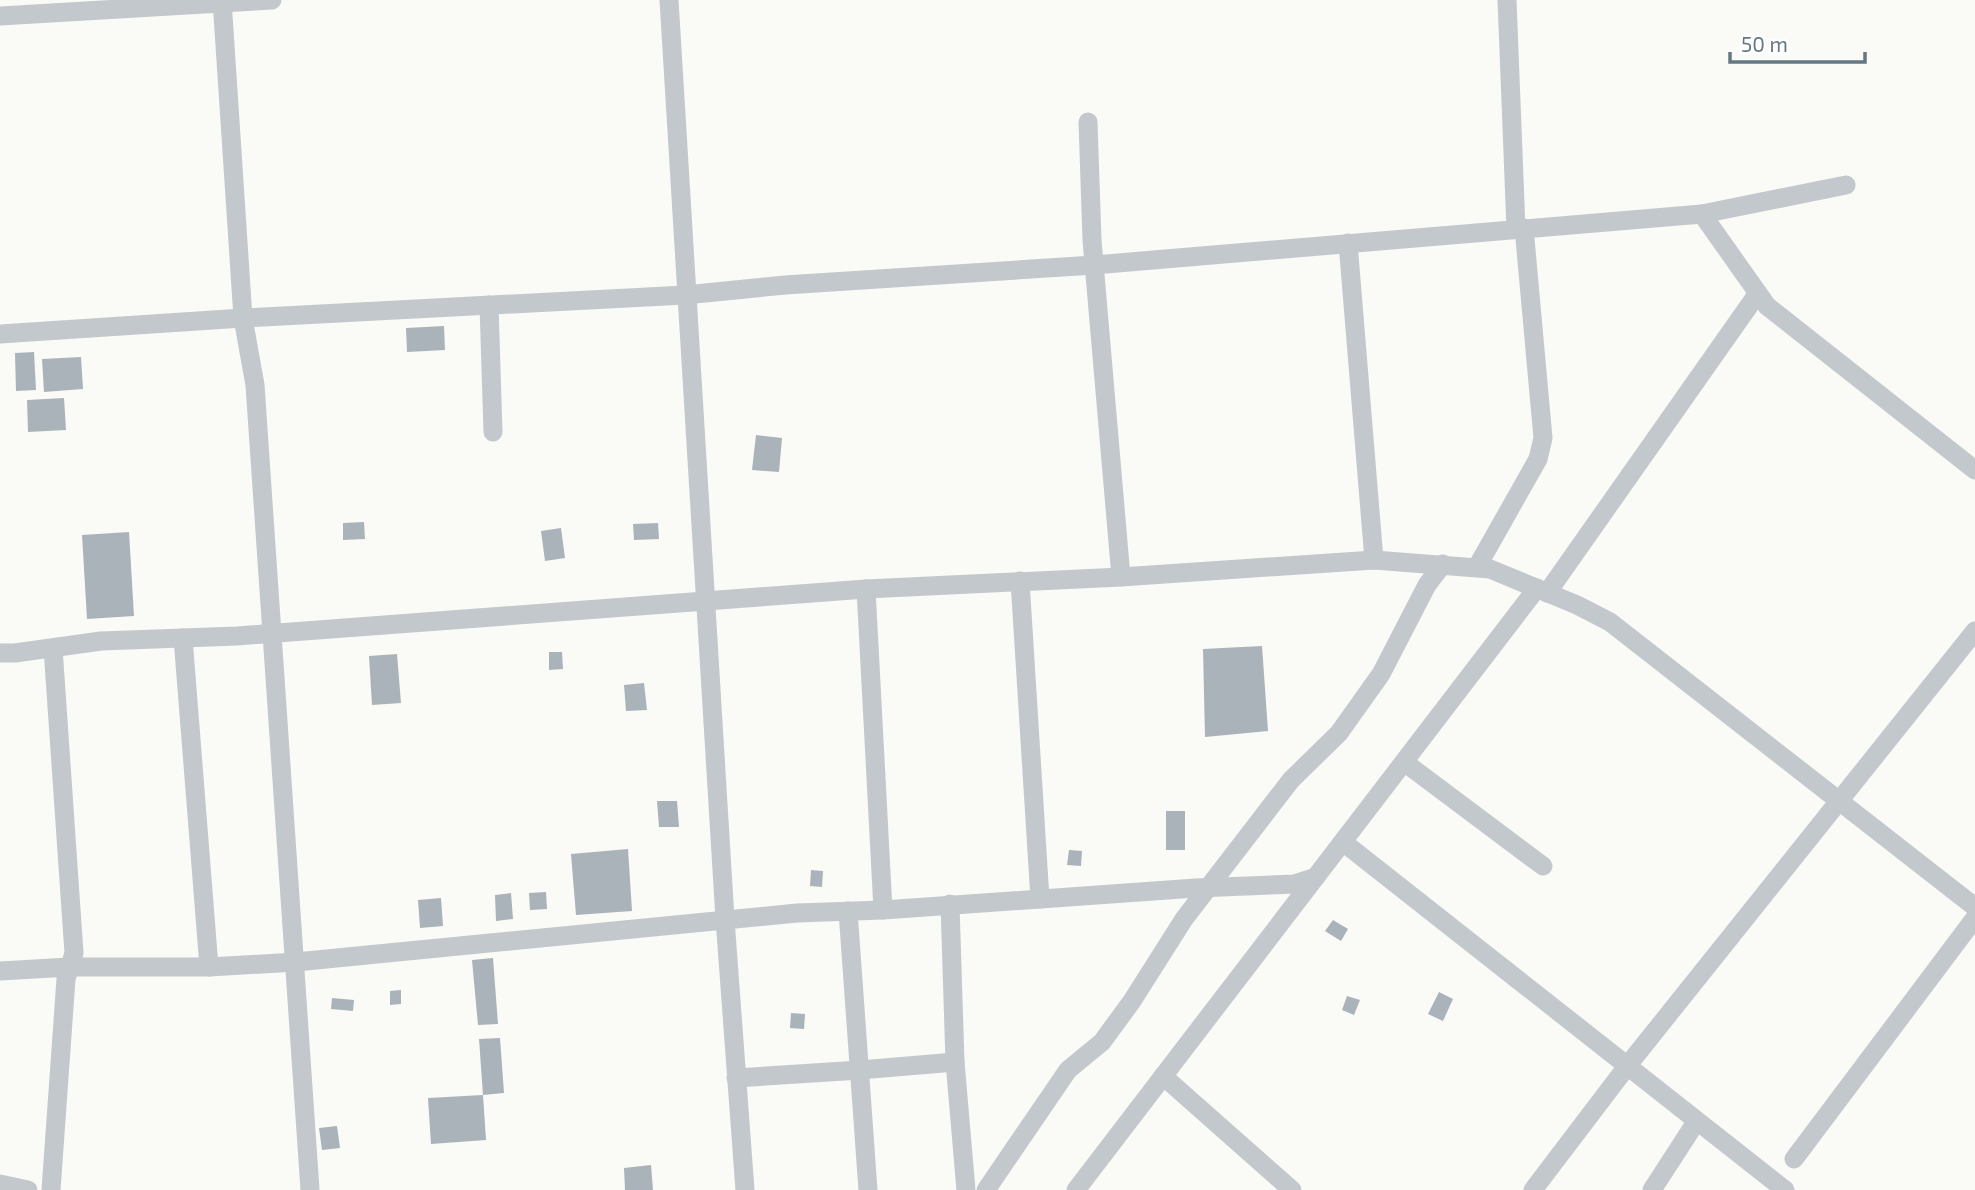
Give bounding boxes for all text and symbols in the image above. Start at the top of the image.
scale bar [1730,21,1865,65]
text: 50 m [1741,31,1788,56]

